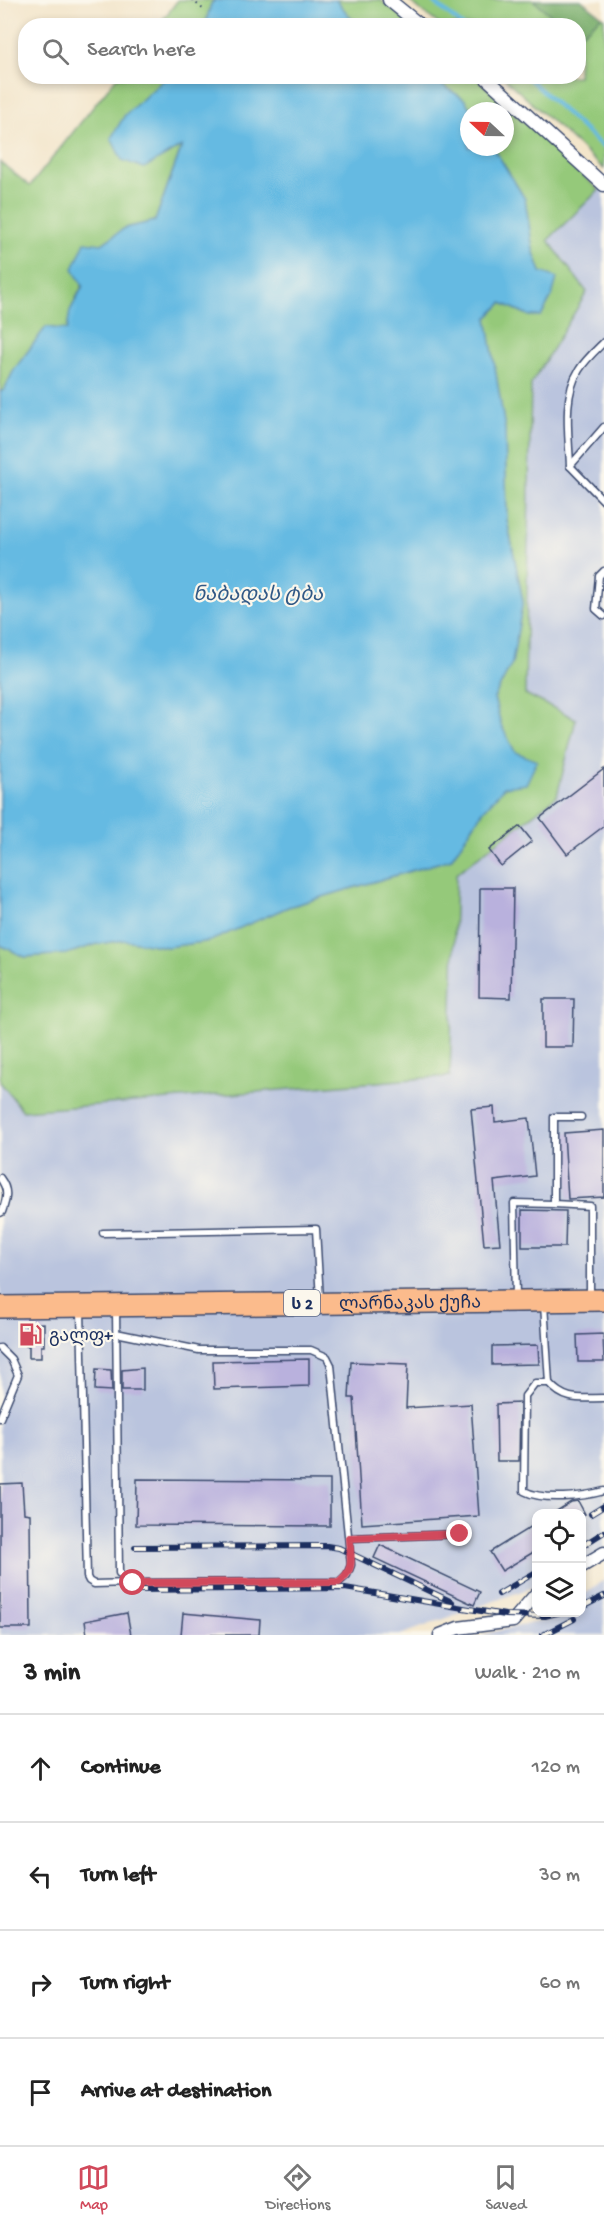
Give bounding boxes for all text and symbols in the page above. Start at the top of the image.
search box [18,18,586,84]
icon: search [39,35,72,68]
text: Search here [87,38,195,64]
north arrow [460,102,514,156]
water label: ნაბადას ტბა [193,584,324,608]
road number: ს 2 [284,1290,320,1316]
street label: ლარნაკას ქუჩა [339,1293,481,1316]
fuel station icon: გალფ+ [18,1322,44,1348]
place label: გალფ+ [49,1327,113,1348]
map controls [532,1509,586,1617]
button: locate [532,1509,586,1563]
route end [446,1520,472,1546]
button: layers [532,1563,586,1617]
route start [119,1569,145,1595]
text: 3 min [24,1659,80,1690]
text: Walk · 210 m [475,1663,580,1686]
icon: ahead [24,1752,57,1785]
text: Continue [81,1755,161,1781]
text: 120 m [532,1757,580,1780]
icon: left [24,1860,57,1893]
text: Turn left [81,1863,155,1889]
text: 30 m [539,1865,580,1888]
icon: right [24,1968,57,2001]
text: Turn right [81,1971,169,1997]
text: 60 m [540,1973,580,1996]
icon: arrive [24,2076,57,2109]
text: Arrive at destination [81,2079,271,2105]
tab: Map [77,2161,110,2216]
tab: Directions [265,2161,331,2216]
tab: Saved [485,2161,526,2216]

